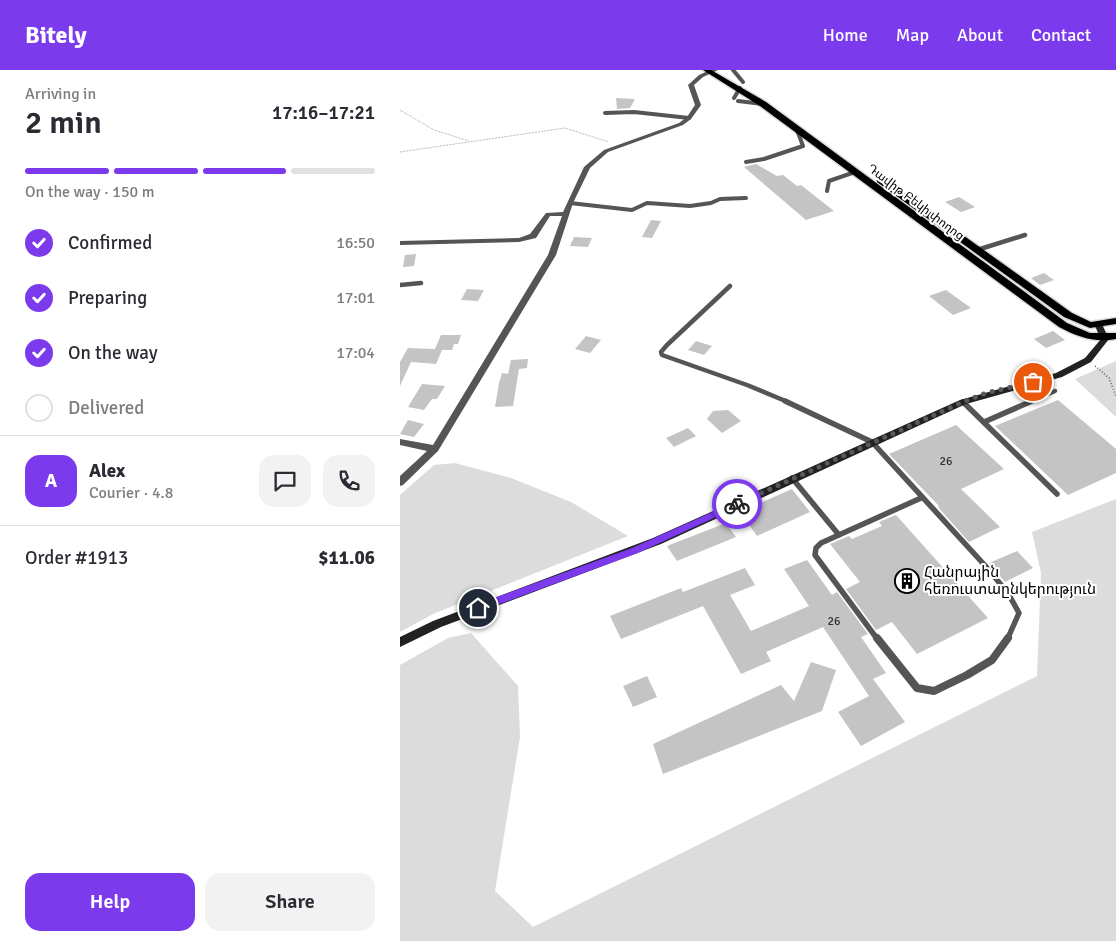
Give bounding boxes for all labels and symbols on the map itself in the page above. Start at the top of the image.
street label: Դավիթ Բեկի փողոց [864,161,967,244]
pin [1012,361,1054,403]
house number: 26 [940,454,952,469]
courier [712,479,762,529]
place label: Հանրային հեռուստաընկերություն [924,563,1096,598]
building icon: Հանրային հեռուստաընկերություն [894,568,920,594]
pin [457,587,499,629]
house number: 26 [828,614,840,629]

